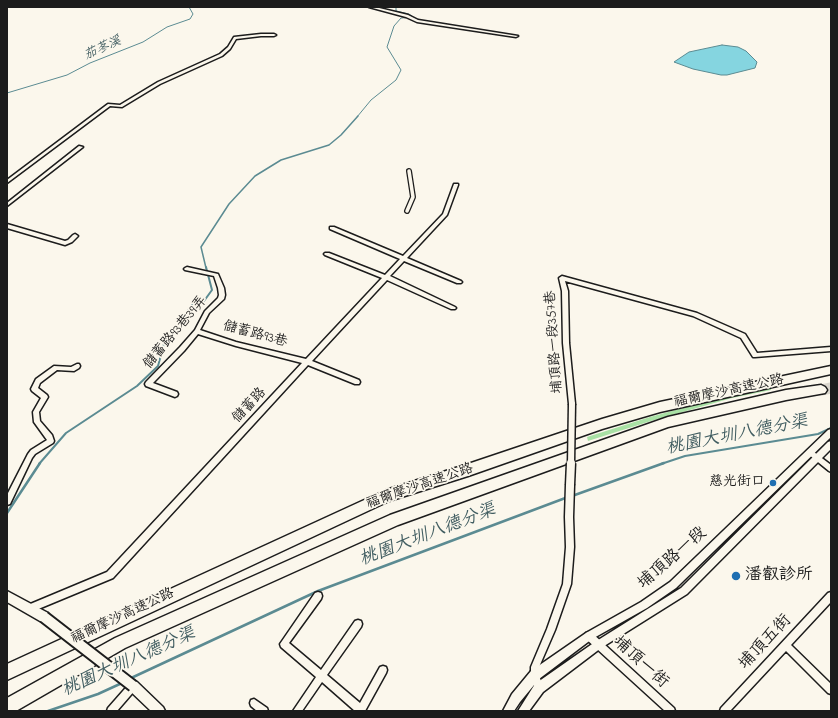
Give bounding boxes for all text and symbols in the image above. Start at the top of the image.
water label: 茄苳溪 [82,34,124,64]
street label: 埔頂路一段357巷 [543,290,567,394]
street label: 儲蓄路93巷39弄 [141,293,211,373]
street label: 儲蓄路93巷 [221,318,289,352]
street label: 福爾摩沙高速公路 [672,372,786,412]
street label: 儲蓄路 [230,385,270,427]
water label: 桃園大圳八德分渠 [664,412,810,460]
street label: 福爾摩沙高速公路 [364,461,476,513]
place label: 慈光街口 [709,475,765,491]
marker: 慈光街口 [768,478,778,488]
water label: 桃園大圳八德分渠 [357,500,499,572]
street label: 埔頂路一段 [634,523,712,595]
place label: 潘叡診所 [745,566,813,586]
marker: 潘叡診所 [730,570,742,582]
street label: 福爾摩沙高速公路 [69,586,177,648]
street label: 埔頂五街 [735,611,797,675]
water label: 桃園大圳八德分渠 [59,624,199,702]
street label: 埔頂一街 [608,633,672,693]

